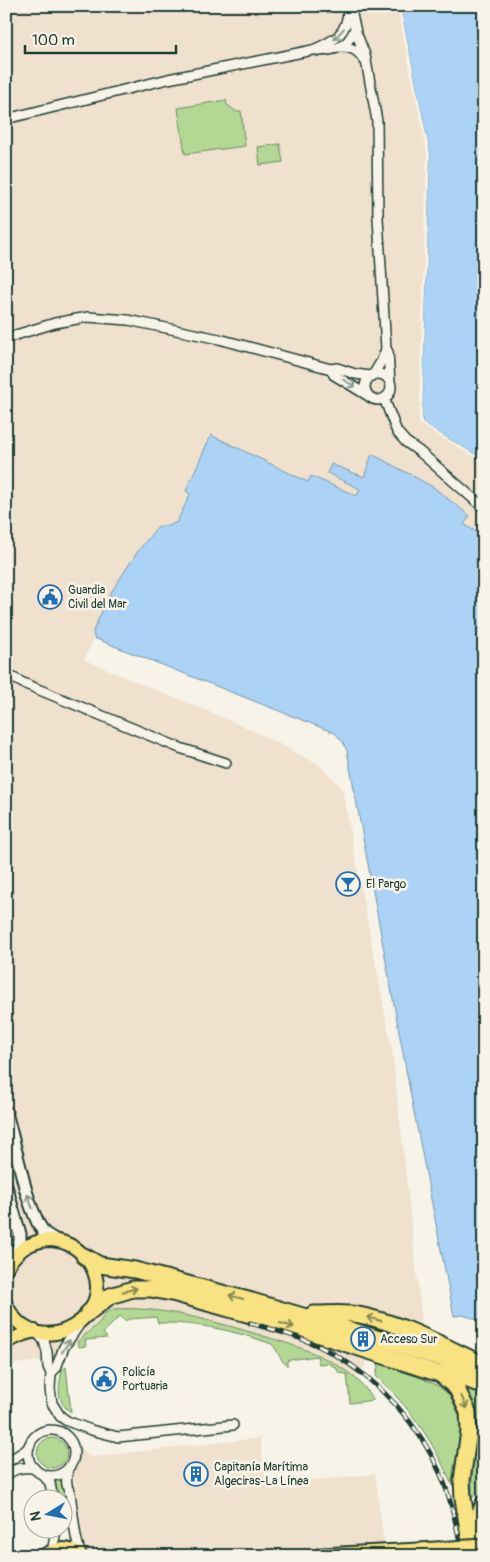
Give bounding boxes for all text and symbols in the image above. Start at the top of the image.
scale bar [25,22,176,54]
one-way arrow [333,27,345,40]
text: 100 m [32,31,75,50]
one-way arrow [341,378,356,388]
place label: Guardia Civil del Mar [68,583,127,612]
public building icon: Guardia Civil del Mar [37,584,63,610]
bar icon: El Pargo [335,871,361,897]
place label: El Pargo [366,877,407,892]
one-way arrow [24,1193,34,1209]
one-way arrow [122,1285,138,1294]
one-way arrow [228,1292,244,1301]
one-way arrow [367,1314,383,1323]
one-way arrow [279,1321,295,1331]
building icon: Acceso Sur [350,1326,376,1352]
place label: Acceso Sur [380,1332,438,1347]
one-way arrow [62,1339,72,1353]
place label: Policía Portuaria [122,1365,168,1394]
public building icon: Policía Portuaria [91,1366,117,1392]
one-way arrow [459,1394,469,1409]
place label: Capitanía Marítima Algeciras-La Línea [214,1460,309,1489]
building icon: Capitanía Marítima Algeciras-La Línea [183,1461,209,1487]
north arrow [22,1490,72,1540]
text: N [26,1510,45,1522]

